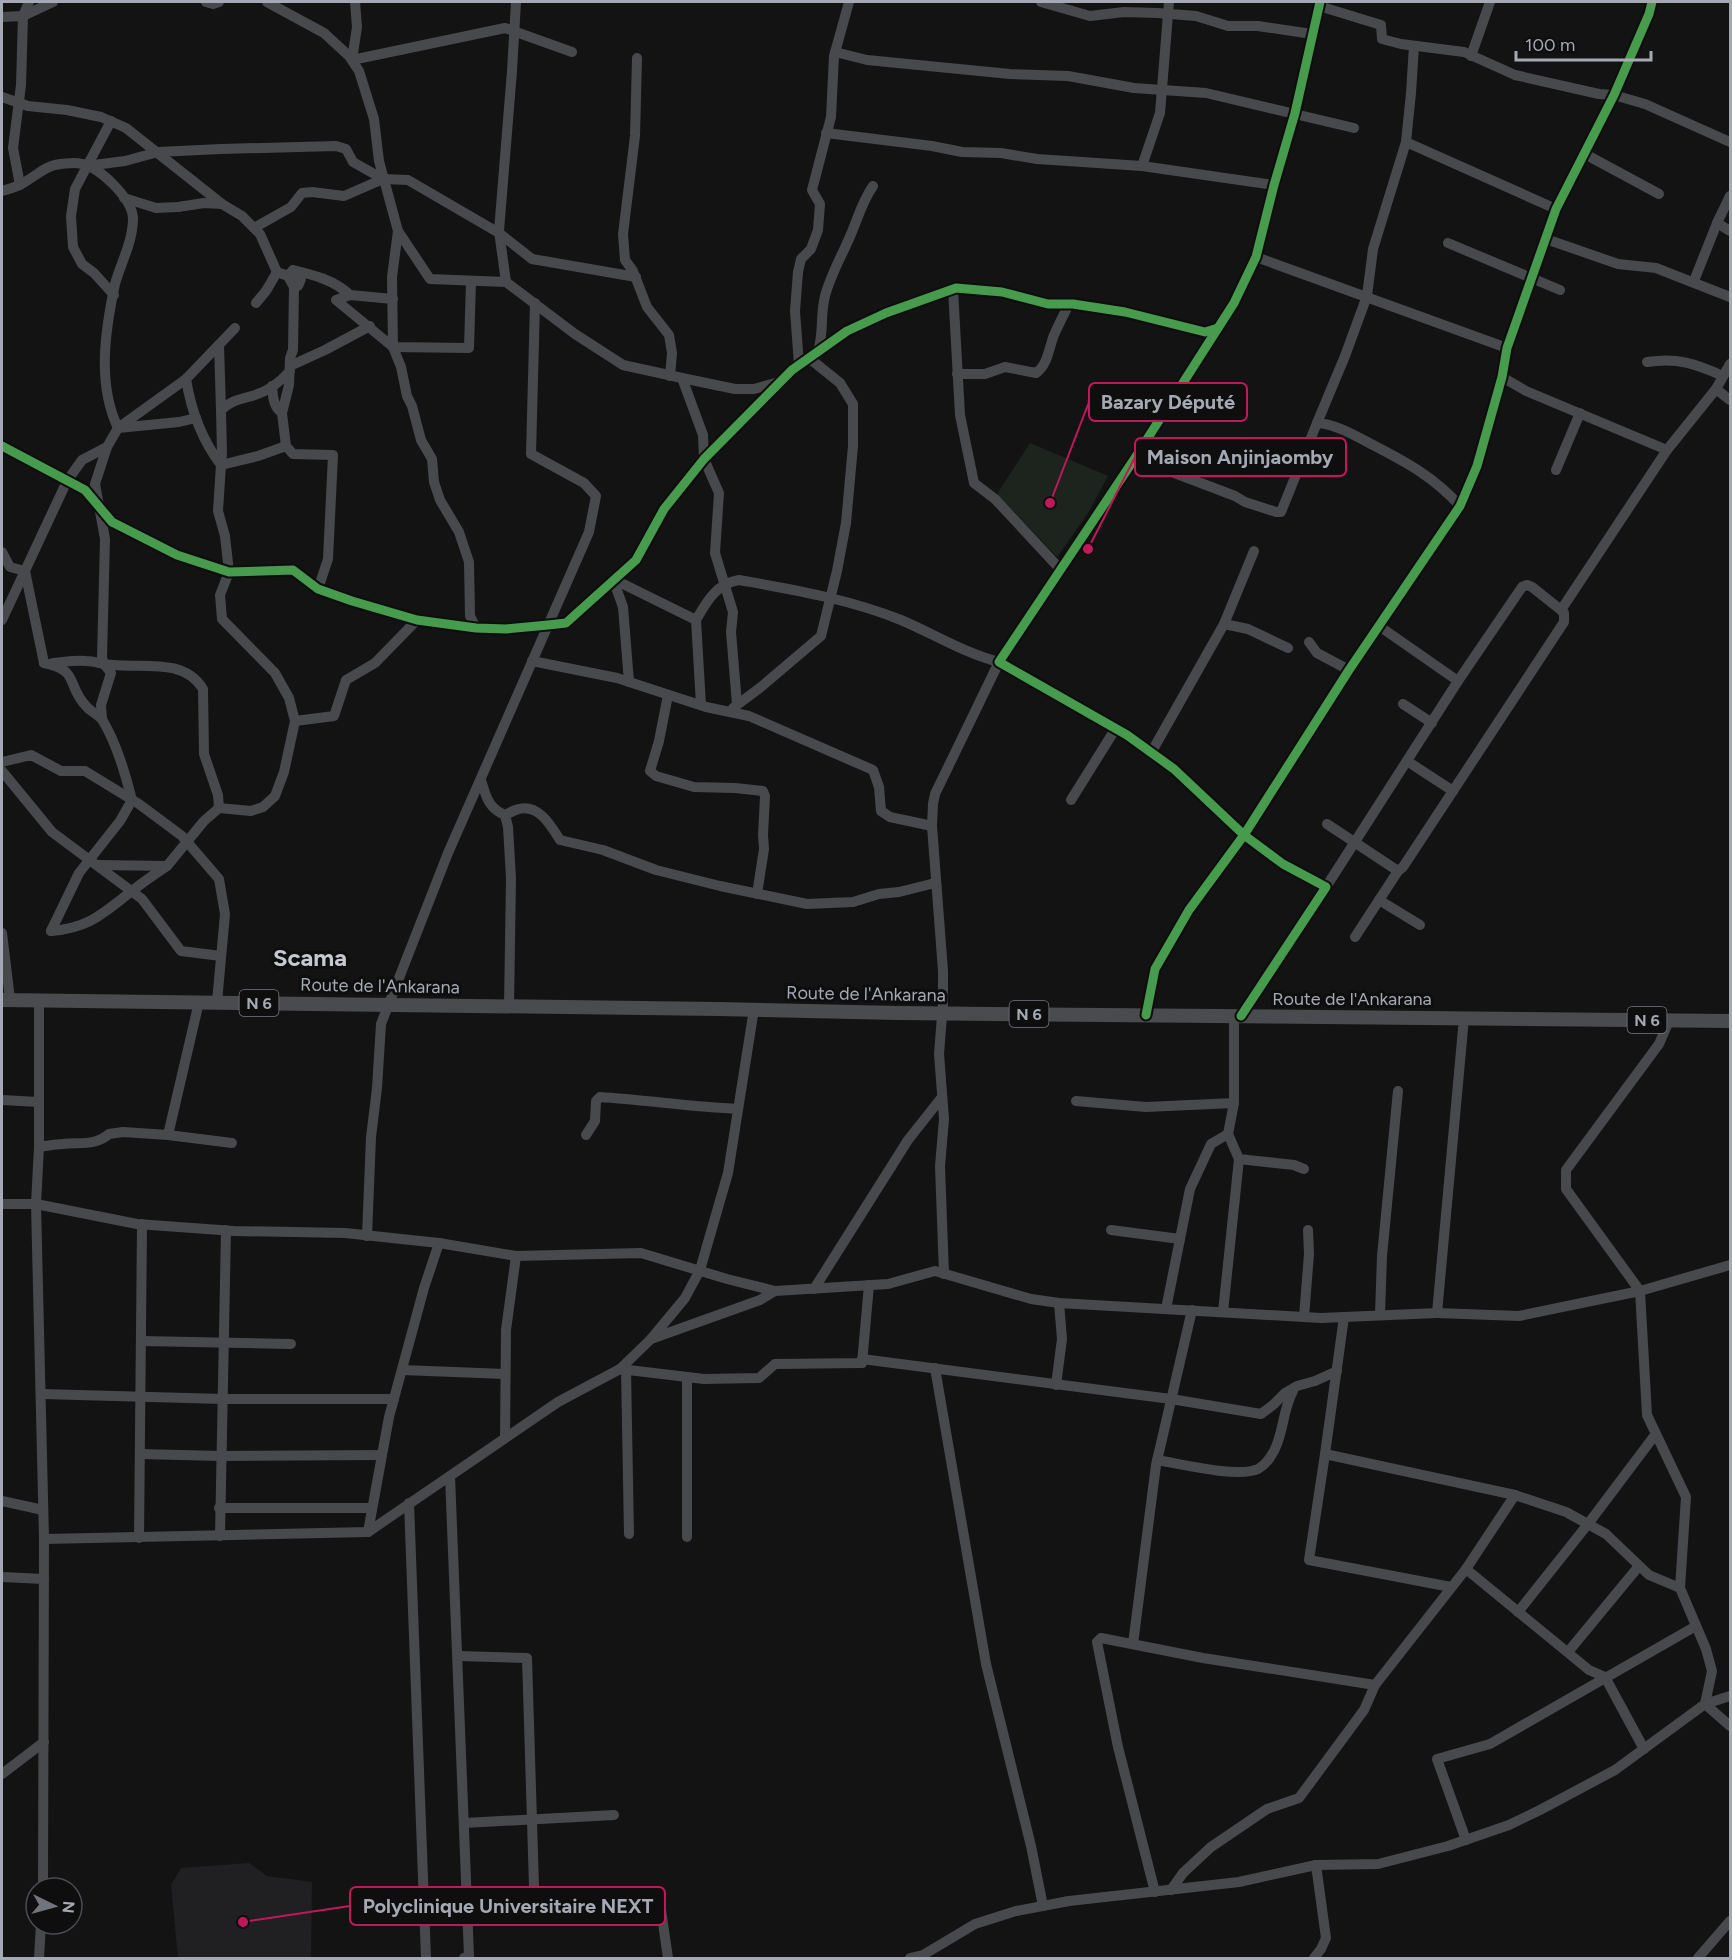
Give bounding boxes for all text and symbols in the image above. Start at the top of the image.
scale bar [1516,24,1651,62]
text: 100 m [1525,34,1575,56]
callout: Bazary Député [1089,383,1247,421]
text: Bazary Député [1101,390,1235,414]
callout: Maison Anjinjaomby [1135,438,1346,476]
text: Maison Anjinjaomby [1147,445,1334,469]
district label: Scama [273,943,347,972]
street label: Route de l'Ankarana [300,974,460,998]
street label: Route de l'Ankarana [786,982,946,1006]
street label: Route de l'Ankarana [1272,988,1432,1010]
road number: N 6 [240,990,278,1016]
road number: N 6 [1010,1001,1048,1027]
road number: N 6 [1628,1007,1666,1033]
north arrow [24,1876,84,1936]
callout: Polyclinique Universitaire NEXT [350,1887,665,1925]
text: Polyclinique Universitaire NEXT [363,1894,654,1918]
text: N [58,1900,78,1914]

